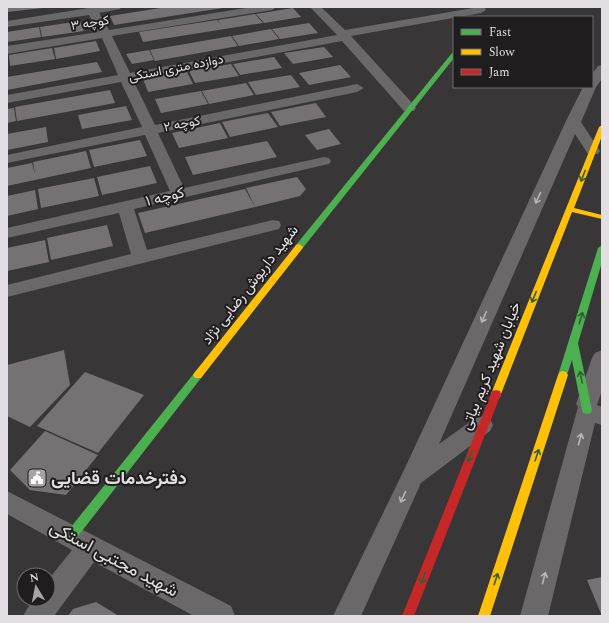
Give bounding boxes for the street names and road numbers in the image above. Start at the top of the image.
street label: کوچه ۳ [69,10,111,36]
street label: دوازده متری استکی [127,49,225,87]
street label: کوچه ۲ [162,111,202,137]
street label: کوچه ۱ [143,181,187,213]
street label: شهید داریوش رضایی نژاد [196,220,304,350]
street label: خیابان شهید کریم بیاتی [455,298,527,434]
street label: شهید مجتبی استکی [45,514,183,604]

